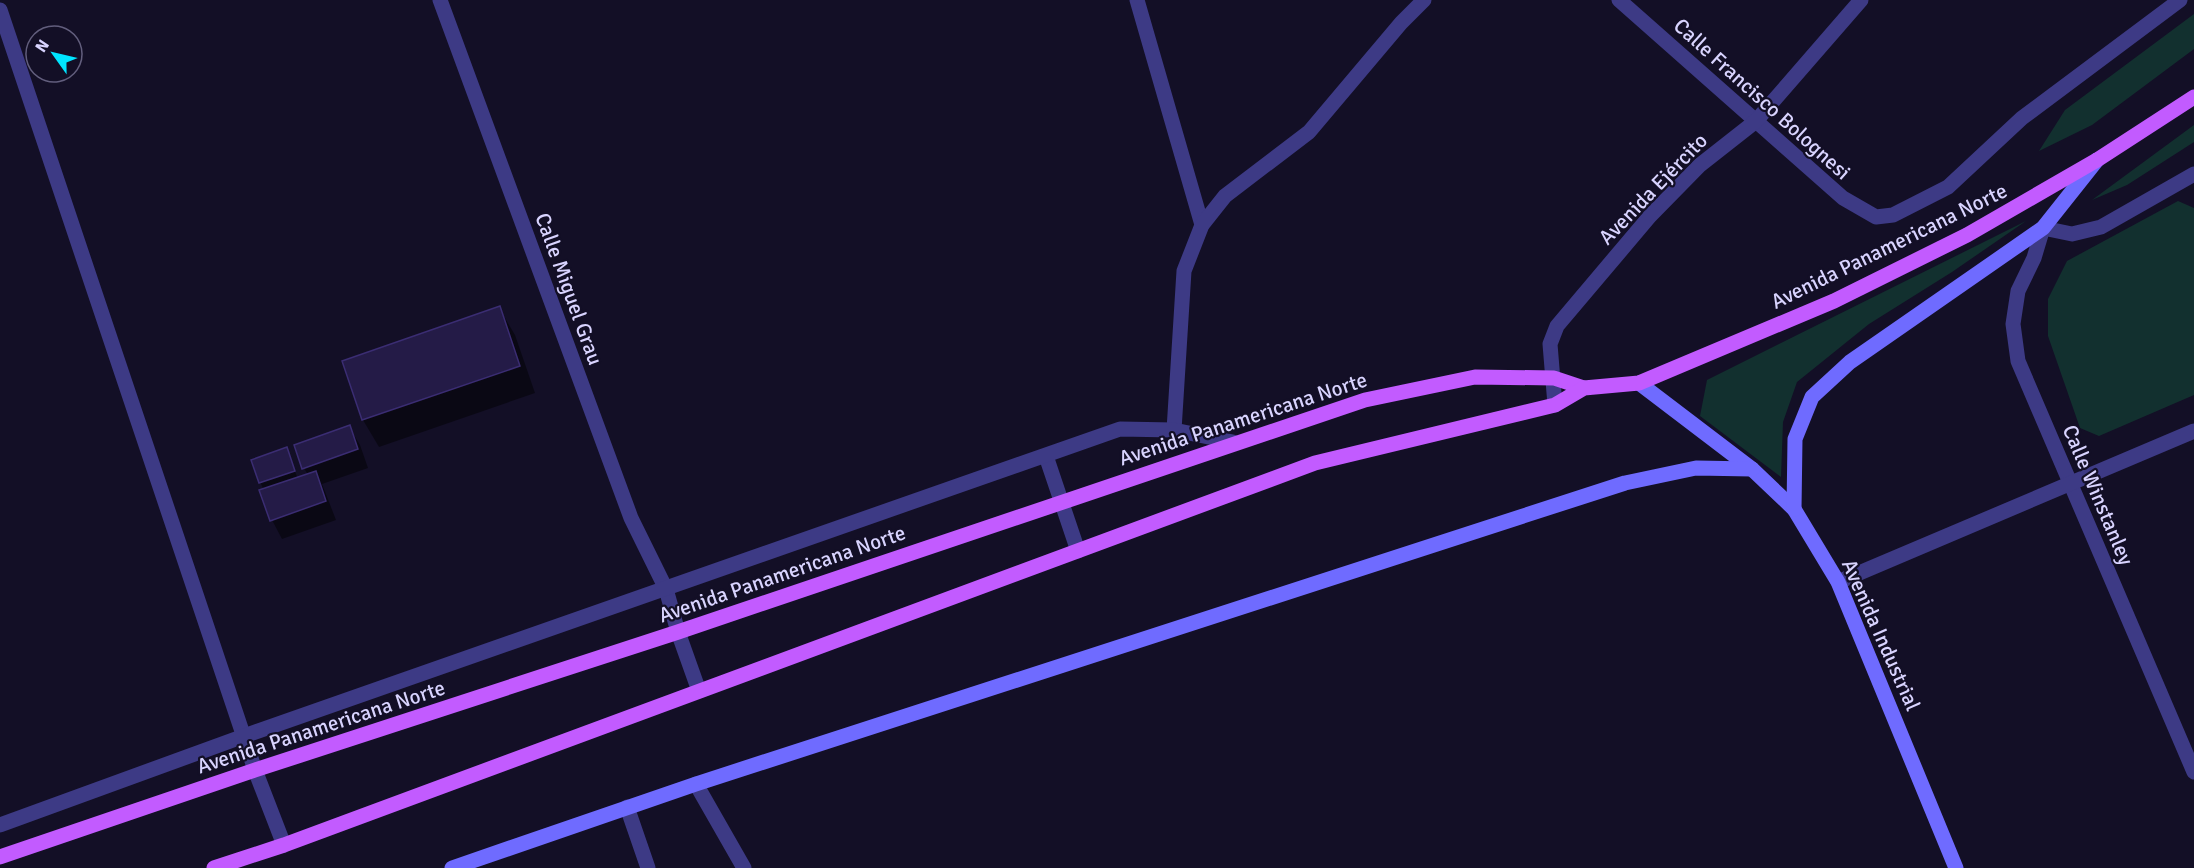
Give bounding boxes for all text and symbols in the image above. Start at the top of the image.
street label: Calle Francisco Bolognesi [1668,13,1856,185]
north arrow [24,24,84,84]
text: N [31,36,54,56]
street label: Avenida Ejército [1593,128,1713,250]
street label: Avenida Panamericana Norte [1767,177,2011,315]
street label: Calle Miguel Grau [529,209,609,369]
street label: Avenida Panamericana Norte [1116,367,1370,471]
street label: Calle Winstanley [2057,421,2139,569]
street label: Avenida Panamericana Norte [655,519,909,629]
street label: Avenida Industrial [1836,555,1926,715]
street label: Avenida Panamericana Norte [194,675,448,779]

